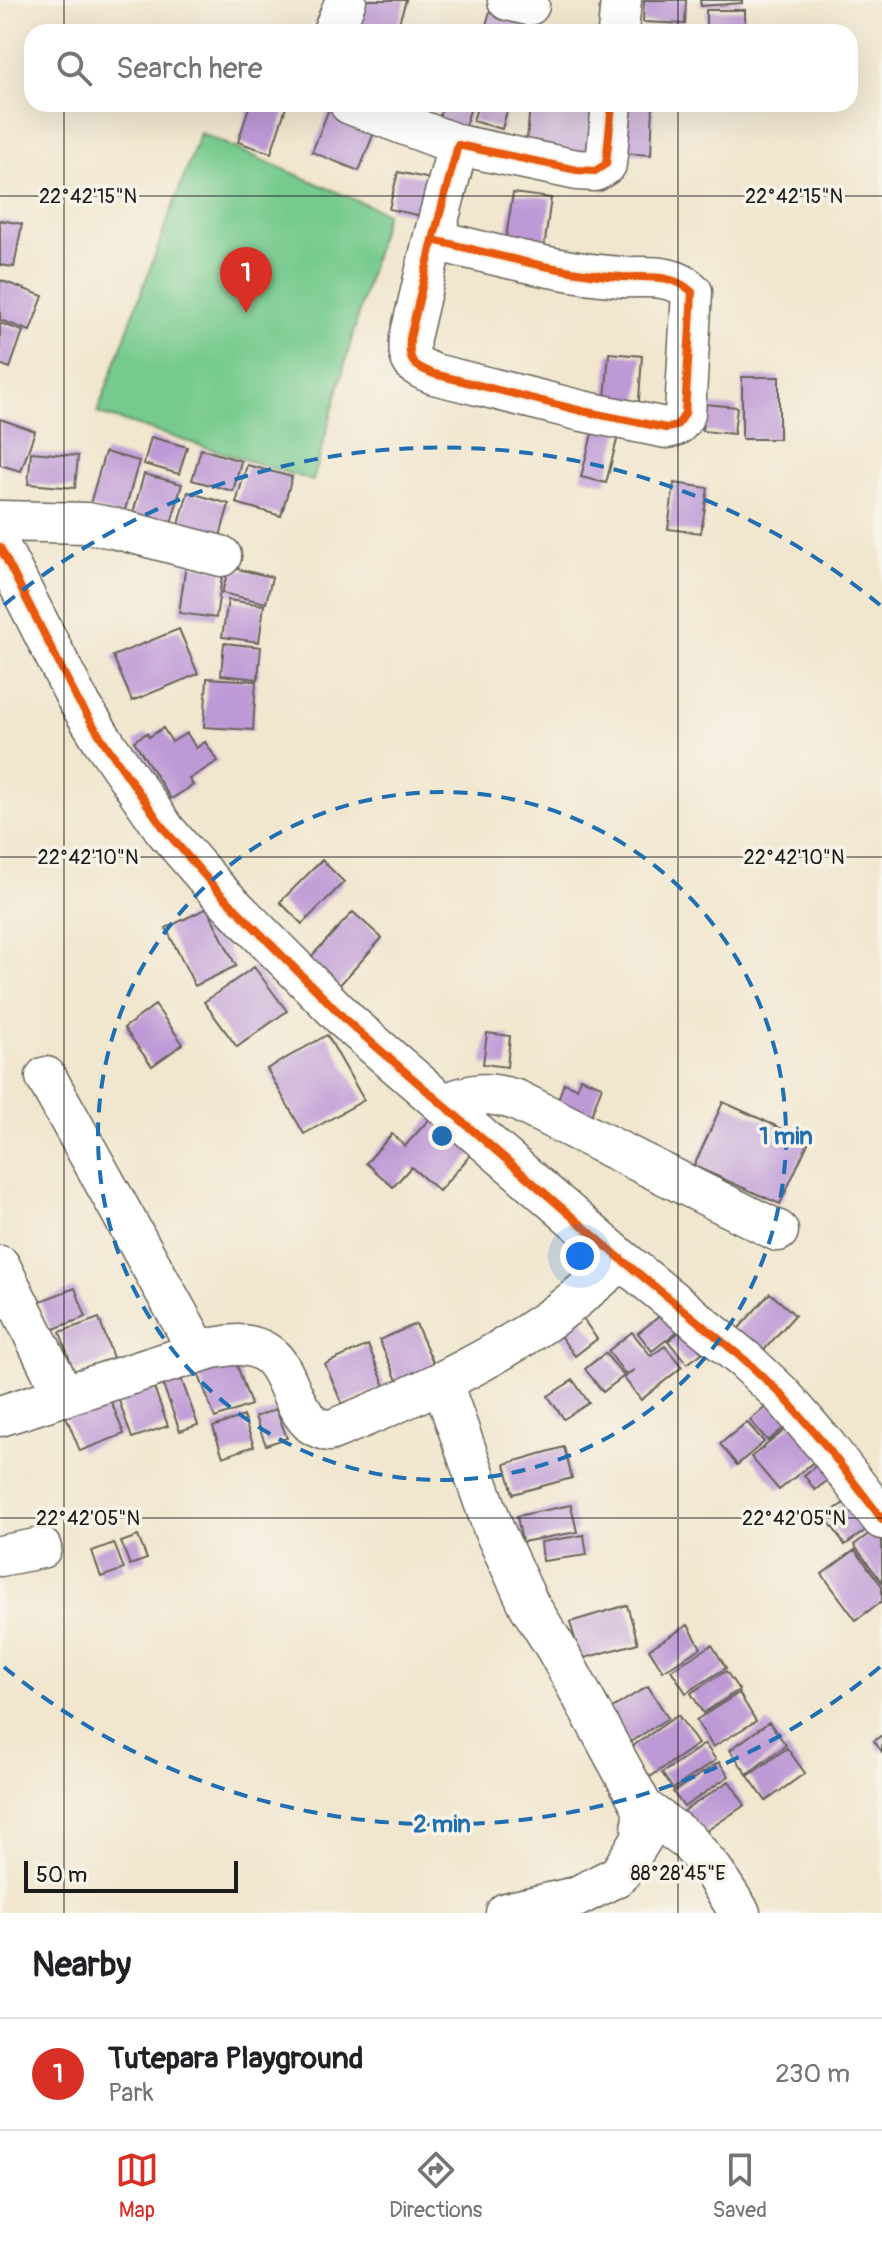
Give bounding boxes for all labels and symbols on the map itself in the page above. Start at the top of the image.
text: 22°42'15"N [39,184,137,209]
text: 22°42'15"N [745,184,843,209]
pin: 1 [220,247,272,313]
text: 22°42'10"N [38,845,138,870]
text: 22°42'10"N [744,845,844,870]
centre of rings [428,1122,456,1150]
text: 1 min [759,1122,813,1151]
your location [560,1236,600,1276]
text: 22°42'05"N [36,1506,140,1531]
text: 22°42'05"N [742,1506,846,1531]
text: 2 min [413,1810,471,1839]
scale bar [24,1857,238,1893]
text: 88°28'45"E [630,1861,726,1886]

